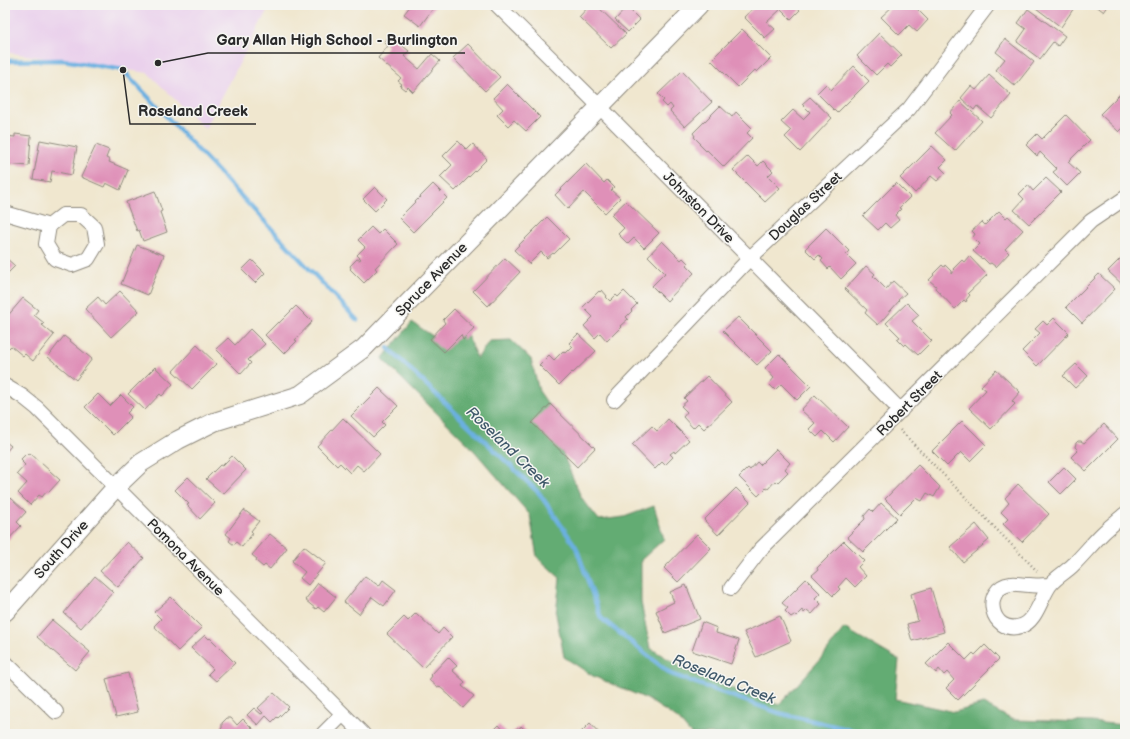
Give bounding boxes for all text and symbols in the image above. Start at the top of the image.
callout: Gary Allan High School - Burlington [208,26,465,53]
text: Gary Allan High School - Burlington [216,31,458,50]
callout: Roseland Creek [130,97,256,124]
text: Roseland Creek [138,102,248,121]
street label: Johnston Drive [659,168,738,247]
street label: Douglas Street [765,168,846,244]
street label: Spruce Avenue [392,239,471,320]
street label: Robert Street [873,367,946,440]
water label: Roseland Creek [462,403,554,493]
street label: Pomona Avenue [143,515,228,600]
street label: South Drive [31,517,92,582]
water label: Roseland Creek [670,650,779,709]

